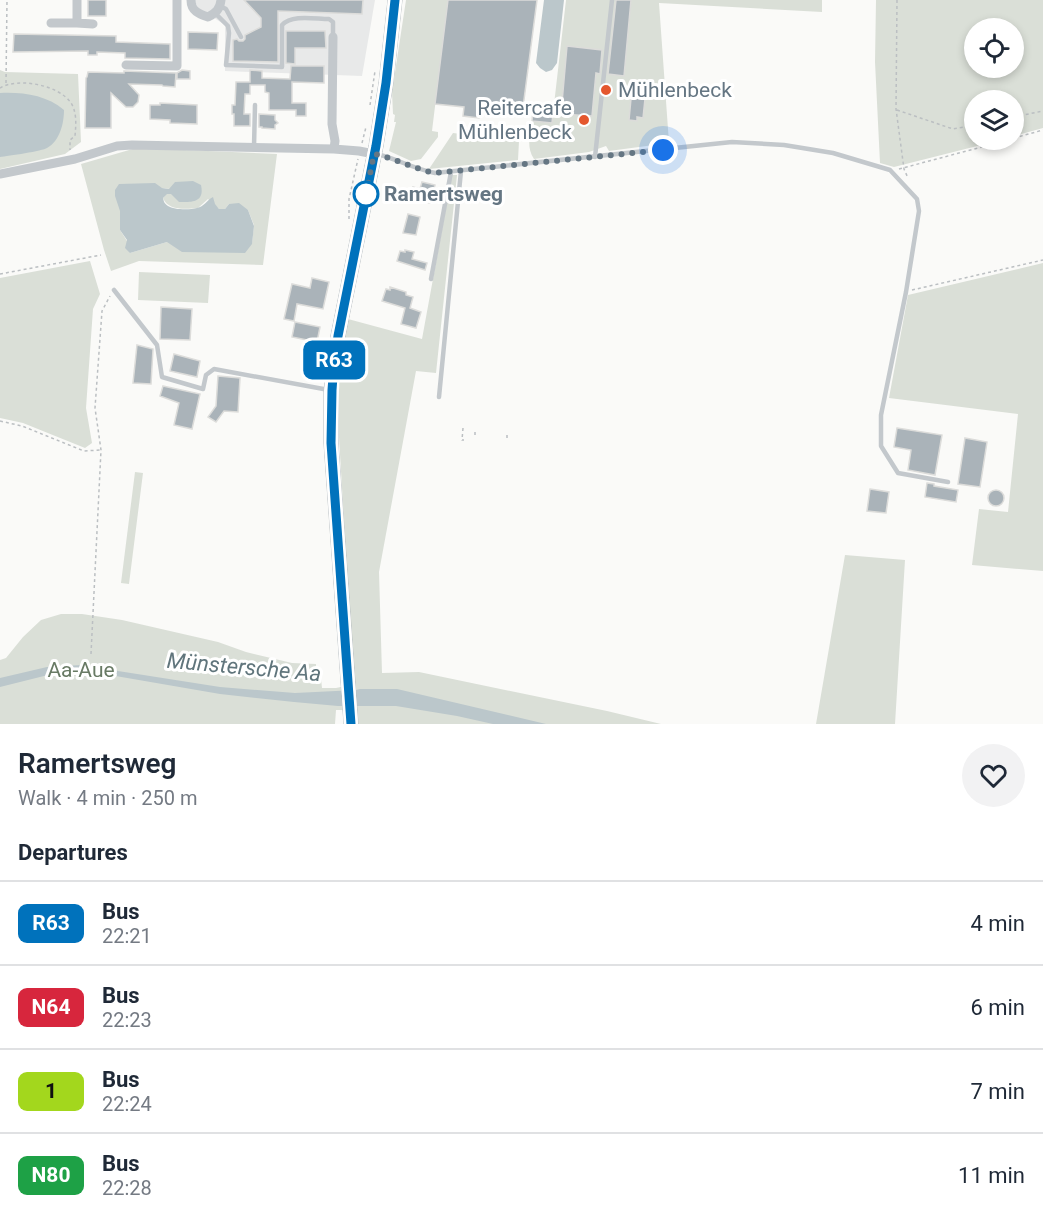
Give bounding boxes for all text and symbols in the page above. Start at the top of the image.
map controls [964,18,1024,150]
button: locate [964,18,1024,78]
place label: Mühlenbeck [618,78,732,102]
marker: Mühlenbeck [599,83,613,97]
button: layers [964,90,1024,150]
place label: Reitercafe Mühlenbeck [458,96,572,144]
marker: Reitercafe Mühlenbeck [577,113,591,127]
your location [648,135,678,165]
marker: Ramertsweg [353,181,379,207]
place label: Ramertsweg [384,182,503,206]
line badge: R63 [300,340,368,380]
text: R63 [315,348,353,372]
water label: Münstersche Aa [166,648,322,686]
park label: Aa-Aue [47,658,115,682]
button: heart [962,744,1025,807]
text: Ramertsweg [18,747,176,780]
text: Walk · 4 min · 250 m [18,786,197,810]
text: Departures [18,840,128,865]
text: Bus [102,899,140,924]
text: R63 [32,911,70,935]
text: 4 min [970,911,1025,936]
text: 22:21 [102,924,152,948]
text: Bus [102,983,140,1008]
text: N64 [32,995,70,1019]
text: 6 min [970,995,1025,1020]
text: 22:23 [102,1008,152,1032]
text: Bus [102,1067,140,1092]
text: 1 [45,1079,57,1103]
text: 7 min [970,1079,1025,1104]
text: 22:24 [102,1092,152,1116]
text: Bus [102,1151,140,1176]
text: N80 [32,1163,70,1187]
text: 11 min [958,1163,1025,1188]
text: 22:28 [102,1176,152,1200]

